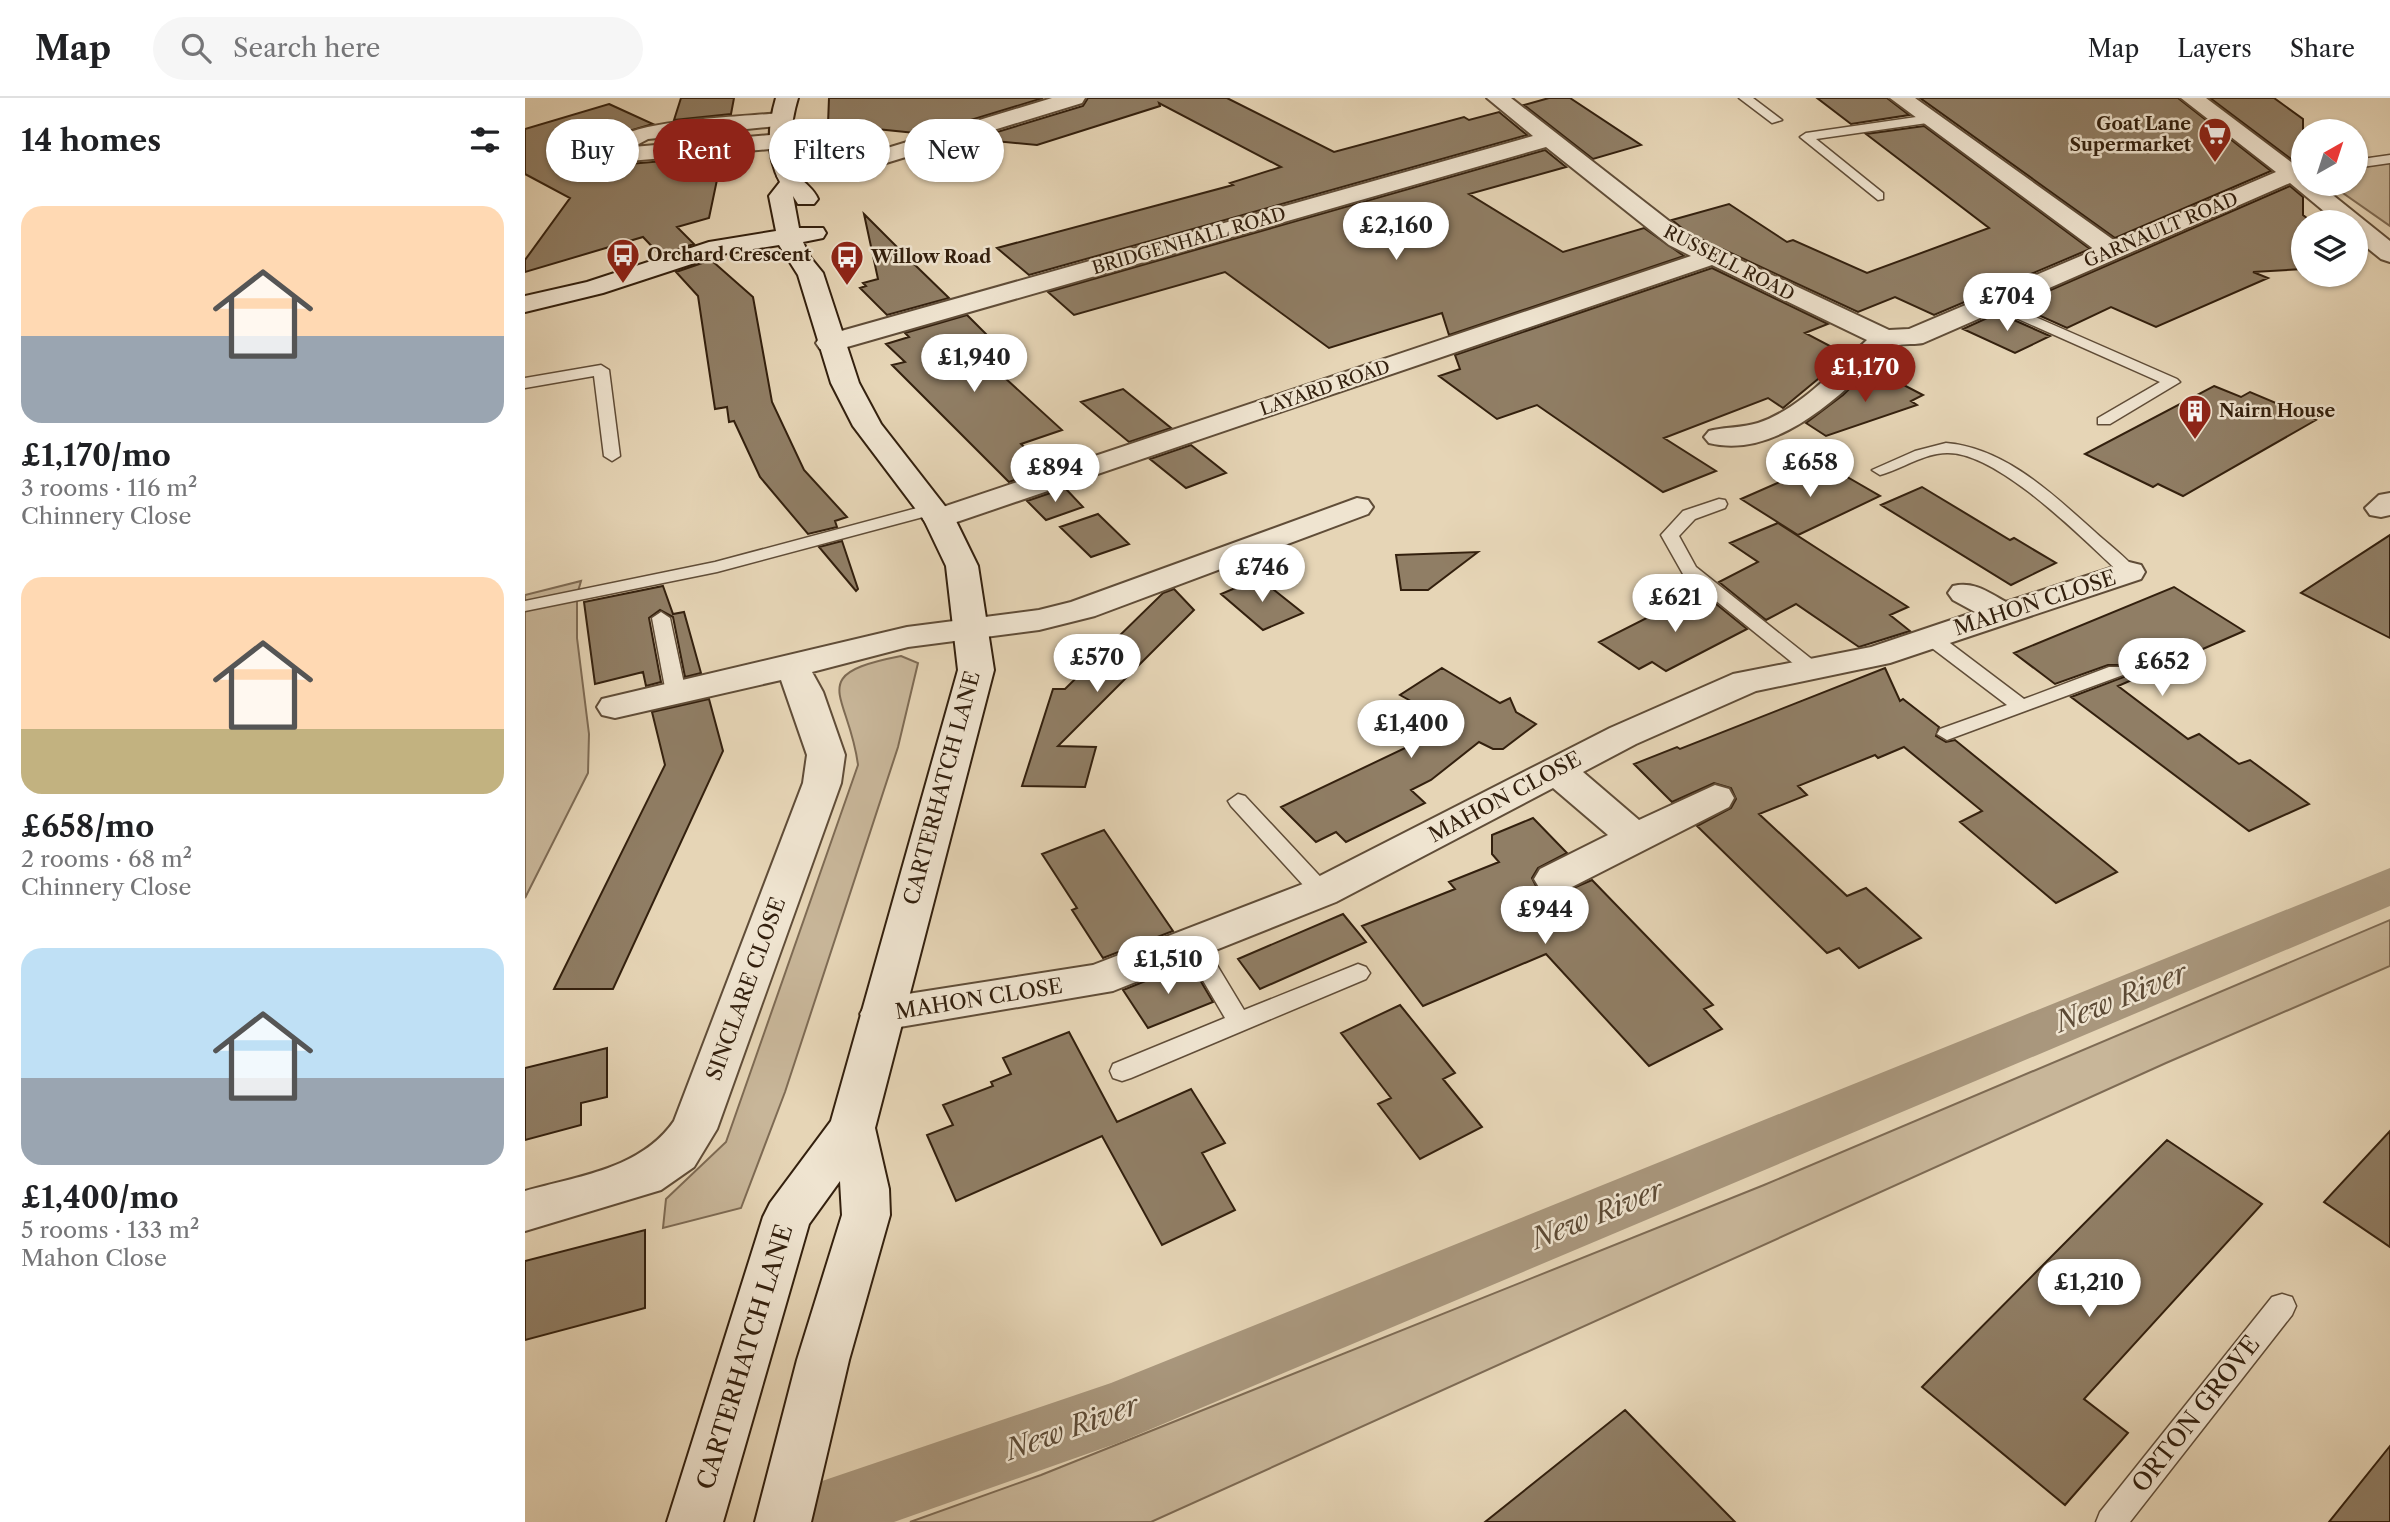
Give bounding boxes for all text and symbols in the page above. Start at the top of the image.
search box [153,17,643,80]
text: Map [35,28,111,69]
icon: search [177,29,215,67]
text: Search here [233,32,380,64]
text: Map [2088,34,2139,63]
text: Layers [2177,34,2252,63]
text: Share [2290,34,2355,63]
place label: Goat Lane Supermarket [2069,113,2192,156]
supermarket icon: Goat Lane Supermarket [2196,115,2234,164]
chip: Buy [546,119,639,182]
chip: Rent [653,119,755,182]
chip: Filters [769,119,890,182]
chip: New [904,119,1004,182]
north arrow [2291,119,2368,196]
map controls [2291,119,2368,287]
icon: filters [466,121,504,159]
text: 14 homes [21,122,161,159]
street label: GARNAULT ROAD [2081,188,2241,272]
pin: £2,160 [1339,202,1453,262]
street label: BRIDGENHALL ROAD [1089,203,1289,279]
button: layers [2291,210,2368,287]
text: £2,160 [1359,211,1433,239]
street label: RUSSELL ROAD [1660,221,1798,305]
bus stop icon: Orchard Crescent [604,236,642,285]
bus stop icon: Willow Road [828,238,866,287]
place label: Orchard Crescent [647,244,812,266]
place label: Willow Road [870,246,991,268]
icon: home [200,251,326,377]
pin: £704 [1966,274,2048,333]
text: £704 [1979,282,2035,310]
pin: £1,940 [917,334,1031,394]
text: £1,940 [937,343,1011,371]
pin: £1,170 [1808,344,1922,404]
text: £1,170 [1830,353,1900,381]
street label: LAYARD ROAD [1257,355,1393,421]
building icon: Nairn House [2176,392,2214,441]
place label: Nairn House [2219,400,2335,422]
text: £1,170/mo [21,437,171,474]
pin: £658 [1769,440,1851,499]
pin: £894 [1014,444,1096,504]
text: £658 [1782,448,1838,476]
text: £894 [1027,453,1083,481]
text: 3 rooms · 116 m² [21,474,197,502]
text: Chinnery Close [21,502,191,530]
pin: £746 [1221,545,1303,604]
text: £746 [1235,553,1289,581]
street label: MAHON CLOSE [1951,564,2119,641]
pin: £621 [1634,574,1716,634]
text: £621 [1648,583,1702,611]
icon: home [200,622,326,748]
pin: £570 [1056,634,1138,694]
pin: £652 [2121,638,2203,698]
text: £570 [1070,643,1124,671]
text: £652 [2134,647,2190,675]
street label: CARTERHATCH LANE [898,668,985,907]
pin: £1,400 [1354,700,1468,760]
text: £1,400 [1373,709,1449,737]
street label: MAHON CLOSE [1424,746,1585,847]
text: £658/mo [21,808,154,845]
text: 2 rooms · 68 m² [21,845,192,873]
text: Chinnery Close [21,873,191,901]
pin: £944 [1504,886,1586,946]
street label: SINCLARE CLOSE [701,894,790,1084]
text: £944 [1517,895,1573,923]
pin: £1,510 [1111,936,1225,996]
text: £1,510 [1133,945,1203,973]
water label: New River [2048,954,2194,1040]
street label: MAHON CLOSE [893,973,1064,1024]
icon: home [200,993,326,1119]
water label: New River [1524,1171,1670,1257]
text: £1,400/mo [21,1179,179,1216]
text: 5 rooms · 133 m² [21,1216,199,1244]
street label: CARTERHATCH LANE [690,1221,799,1493]
text: Mahon Close [21,1244,167,1272]
pin: £1,210 [2032,1260,2146,1319]
text: £1,210 [2054,1268,2124,1296]
street label: ORTON GROVE [2126,1330,2266,1498]
water label: New River [999,1386,1145,1468]

